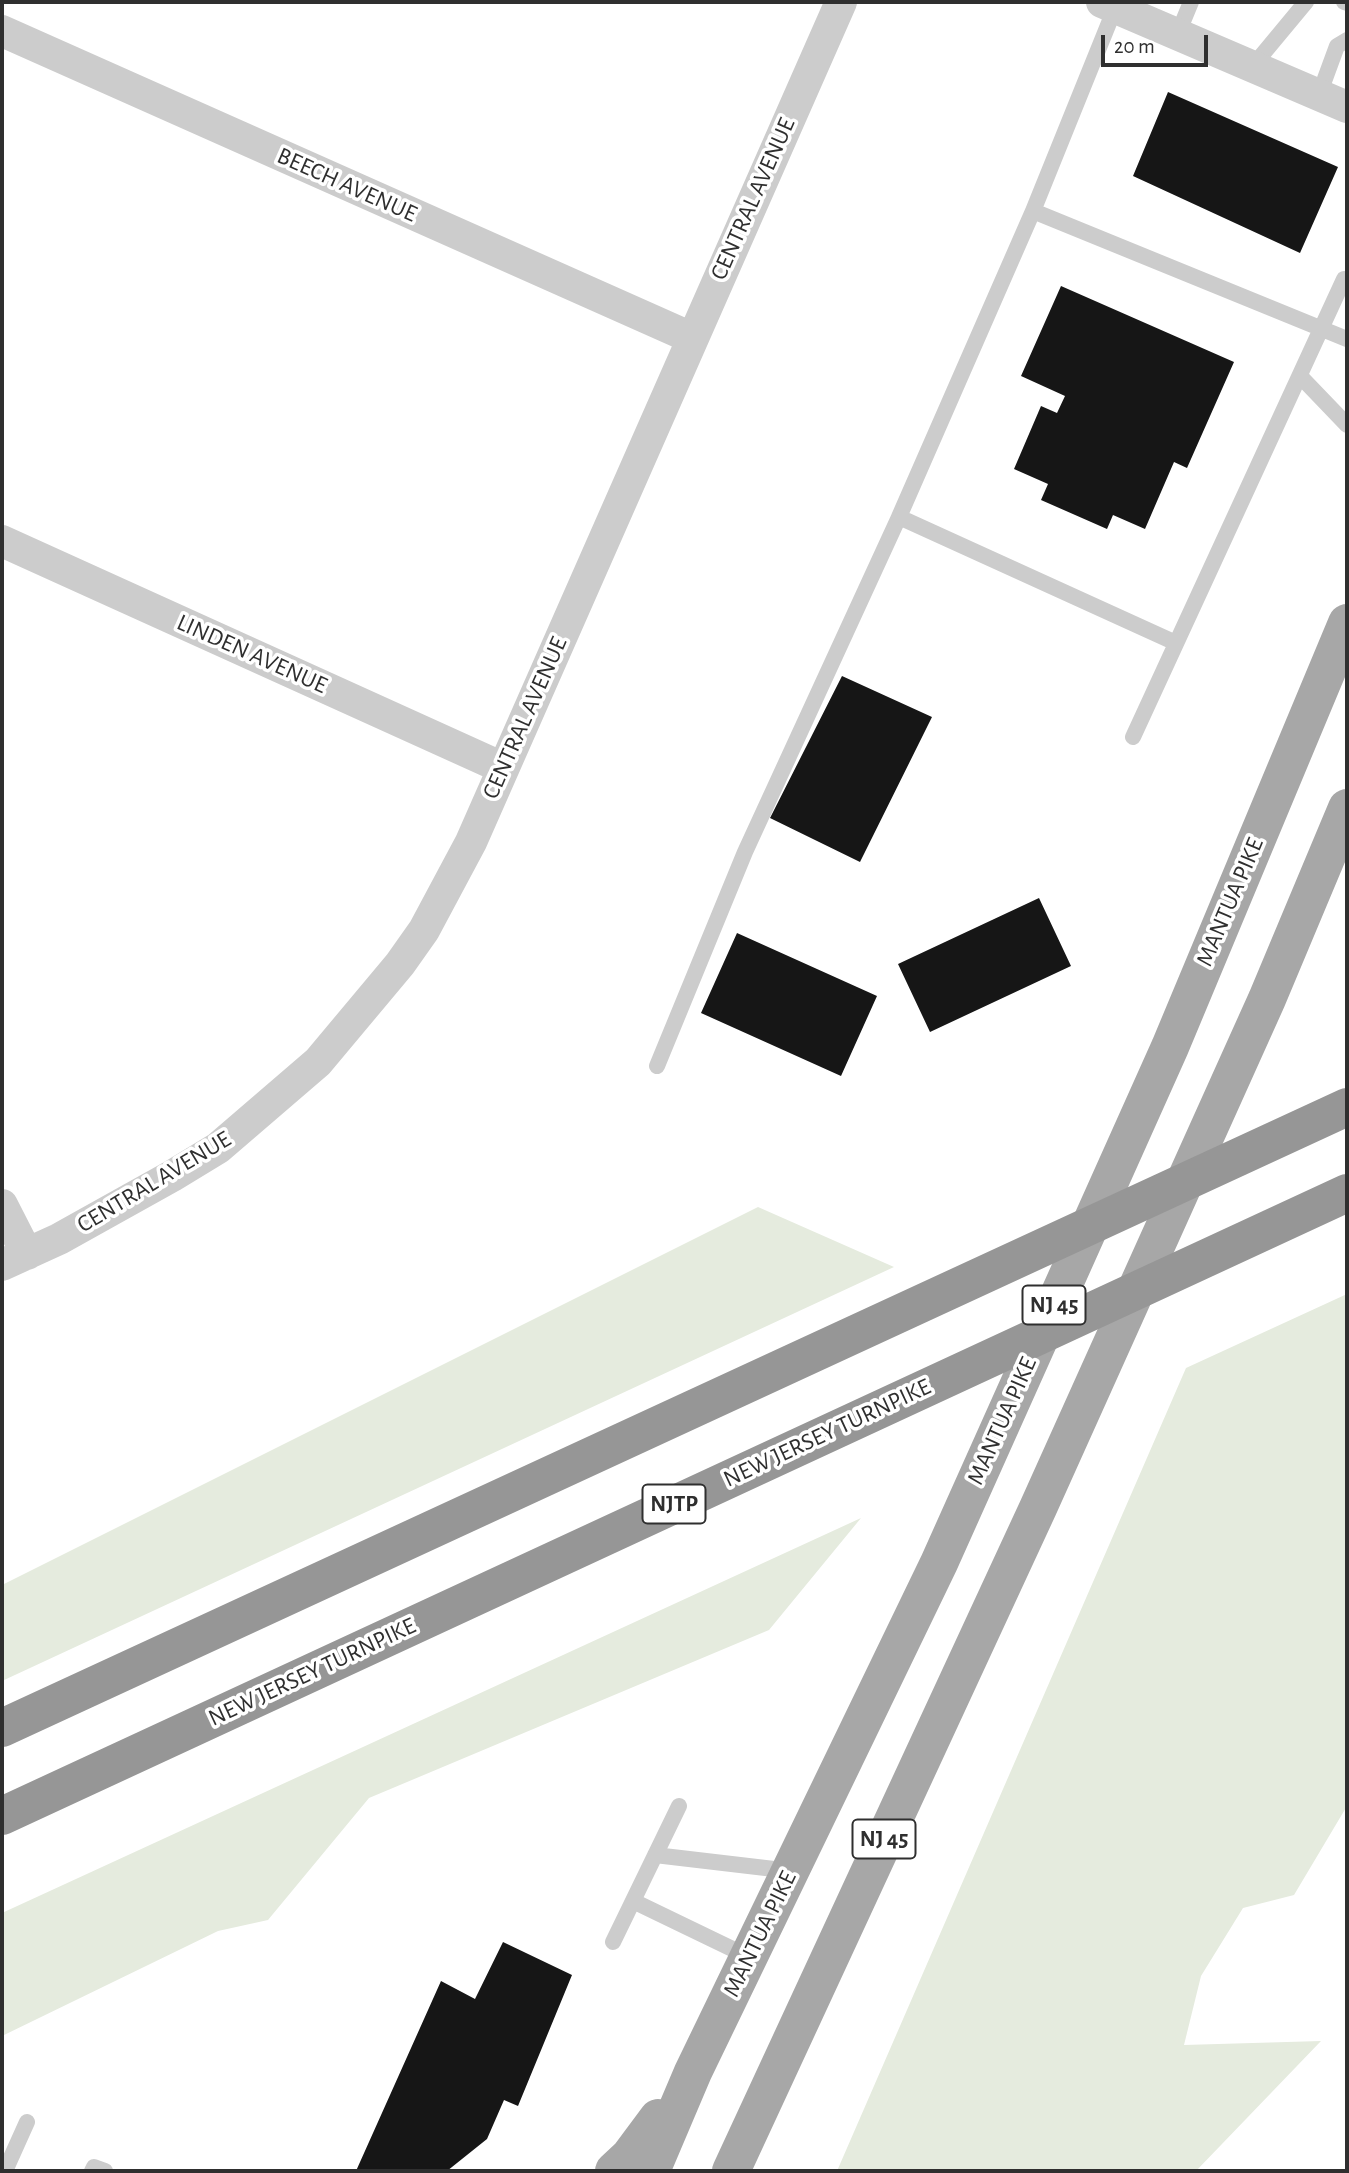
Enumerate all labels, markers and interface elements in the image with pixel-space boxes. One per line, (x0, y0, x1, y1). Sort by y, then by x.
scale bar (1104, 21, 1211, 65)
text: 20 m (1114, 36, 1155, 57)
street label: CENTRAL AVENUE (704, 113, 802, 285)
street label: BEECH AVENUE (273, 141, 421, 229)
street label: LINDEN AVENUE (172, 608, 332, 700)
street label: CENTRAL AVENUE (476, 632, 574, 804)
street label: MANTUA PIKE (1190, 833, 1270, 971)
street label: CENTRAL AVENUE (72, 1125, 236, 1239)
road number: NJ 45 (1023, 1286, 1086, 1324)
street label: MANTUA PIKE (961, 1353, 1043, 1489)
street label: NEW JERSEY TURNPIKE (719, 1372, 935, 1494)
road number: NJTP (642, 1484, 706, 1524)
street label: NEW JERSEY TURNPIKE (204, 1611, 420, 1733)
road number: NJ 45 (852, 1820, 916, 1858)
street label: MANTUA PIKE (717, 1866, 803, 2002)

